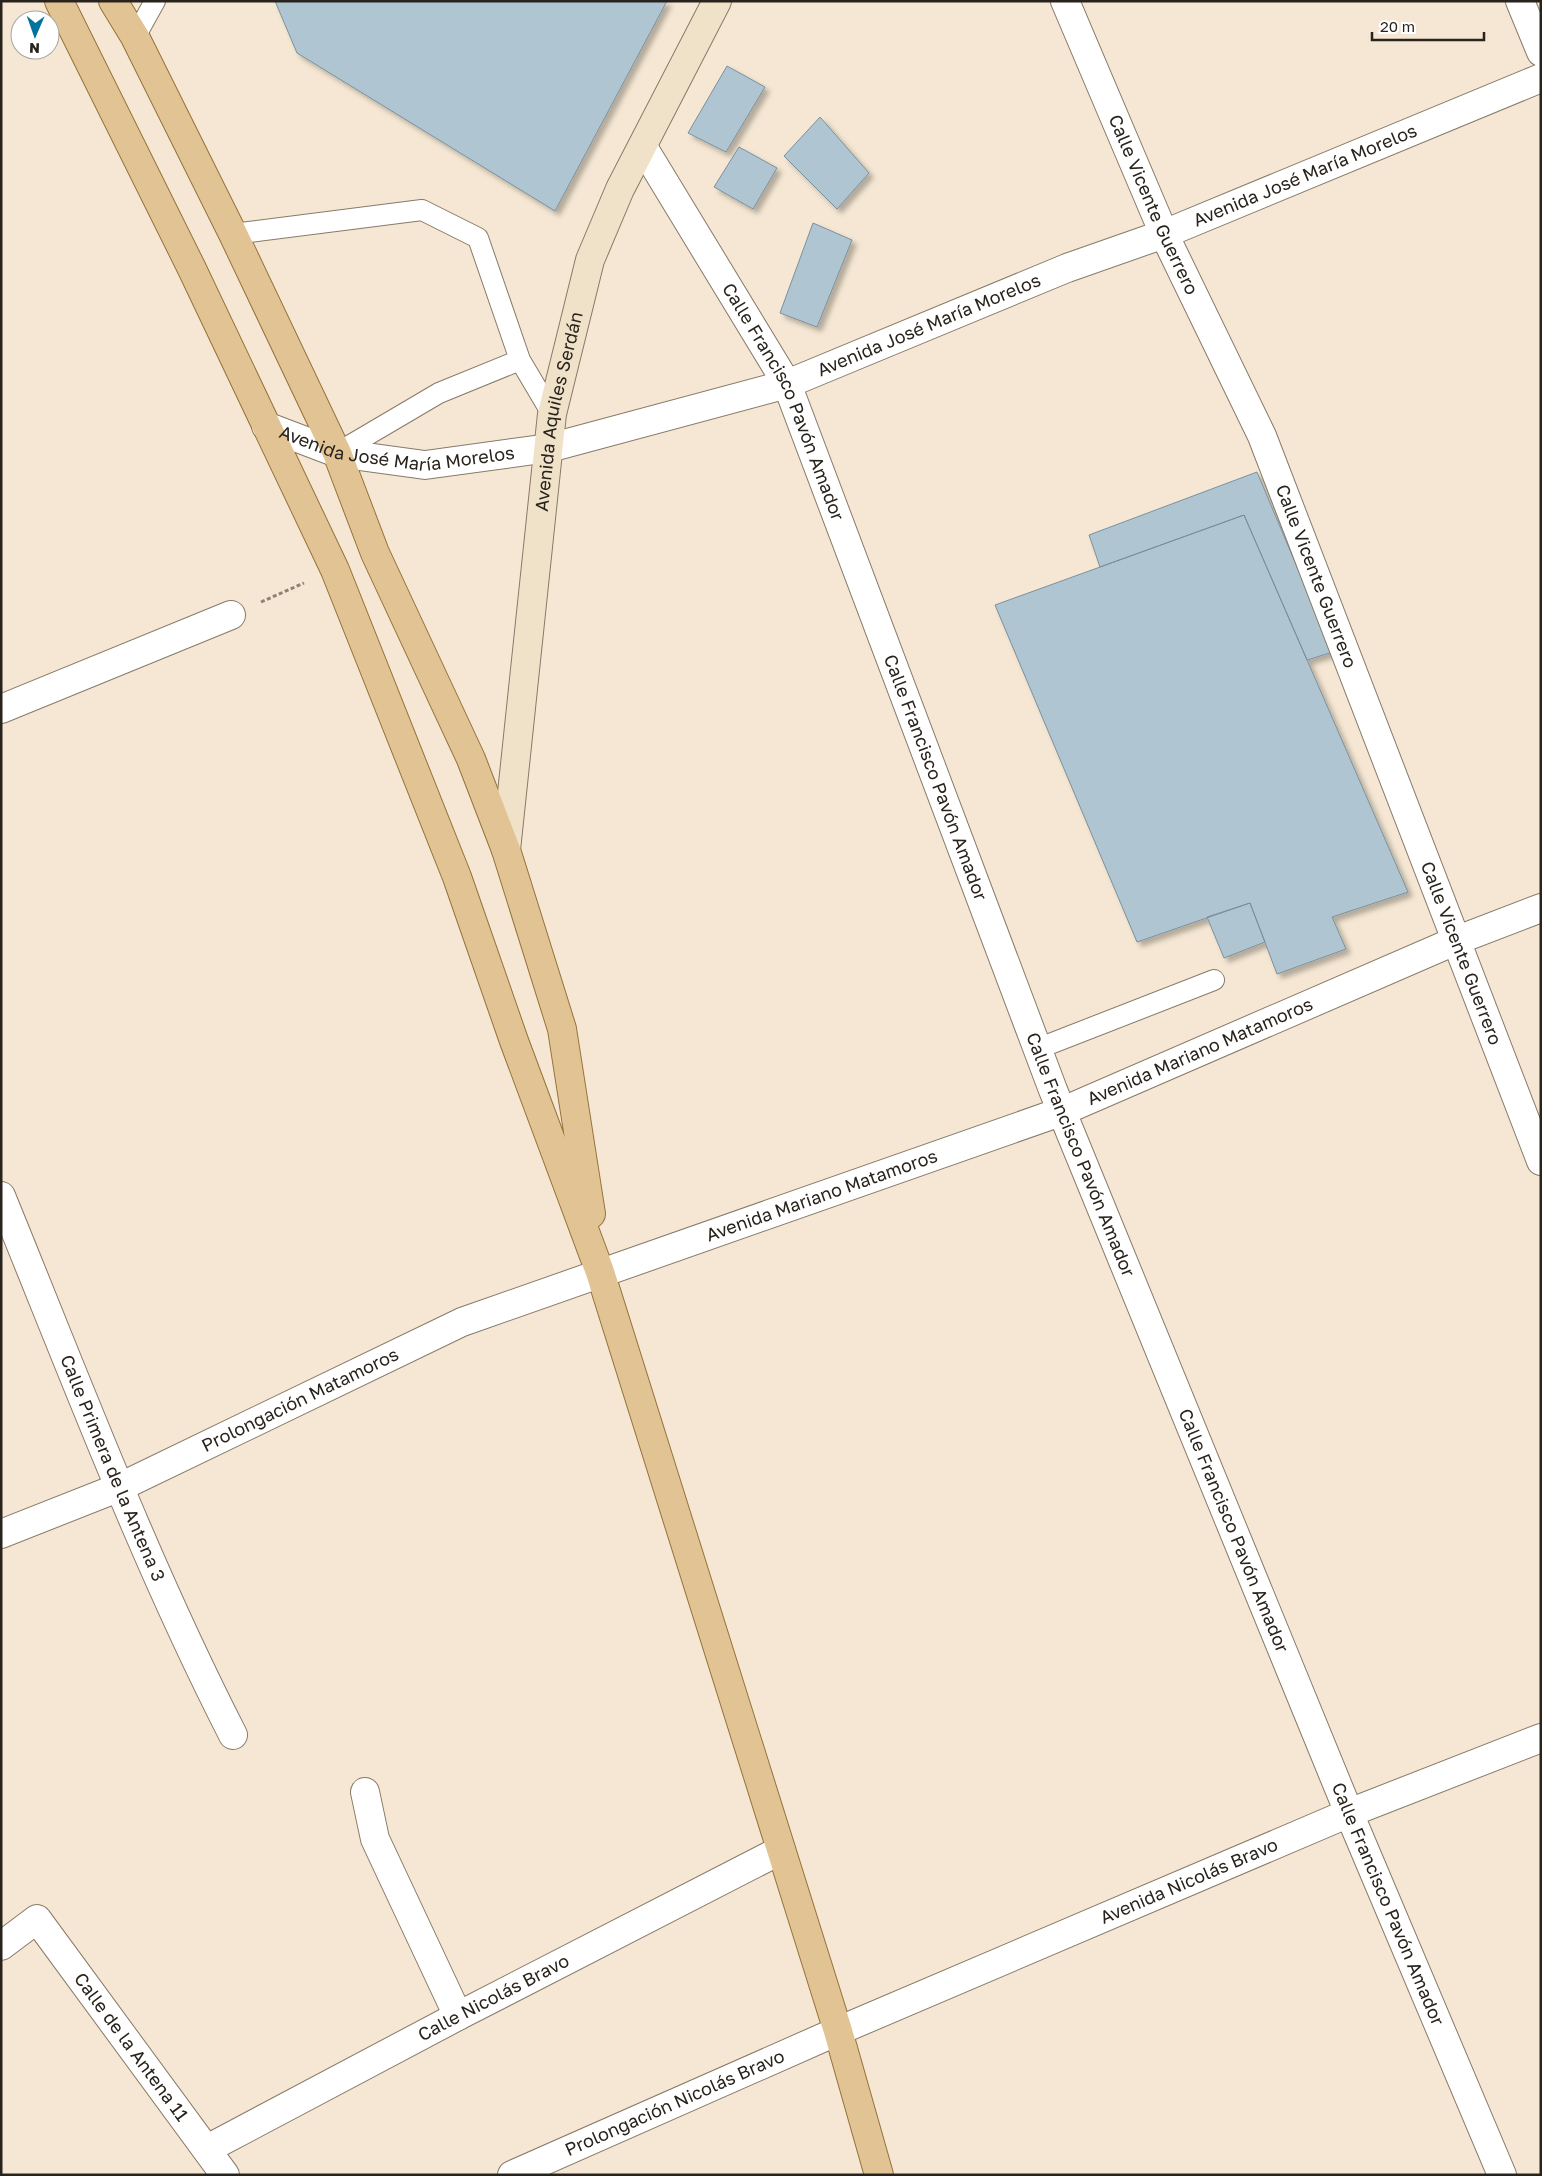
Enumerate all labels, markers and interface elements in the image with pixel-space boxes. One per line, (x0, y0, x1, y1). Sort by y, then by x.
north arrow (10, 10, 60, 60)
scale bar (1372, 10, 1484, 42)
text: 20 m (1380, 17, 1415, 35)
text: N (29, 40, 40, 57)
street label: Calle Vicente Guerrero (1104, 111, 1204, 298)
street label: Avenida José María Morelos (1190, 119, 1420, 231)
street label: Avenida José María Morelos (814, 268, 1044, 380)
street label: Calle Francisco Pavón Amador (718, 279, 850, 524)
street label: Avenida Aquiles Serdán (530, 309, 587, 512)
street label: Avenida José María Morelos (277, 420, 516, 475)
street label: Calle Vicente Guerrero (1272, 481, 1362, 671)
street label: Calle Francisco Pavón Amador (880, 651, 993, 904)
street label: Calle Vicente Guerrero (1417, 858, 1507, 1048)
street label: Avenida Mariano Matamoros (1083, 992, 1316, 1109)
street label: Calle Francisco Pavón Amador (1022, 1029, 1140, 1280)
street label: Avenida Mariano Matamoros (703, 1144, 940, 1245)
street label: Prolongación Matamoros (198, 1342, 402, 1456)
street label: Calle Primera de la Antena 3 (56, 1351, 171, 1584)
street label: Calle Francisco Pavón Amador (1175, 1405, 1294, 1656)
street label: Calle Francisco Pavón Amador (1328, 1779, 1449, 2029)
street label: Avenida Nicolás Bravo (1096, 1833, 1281, 1928)
street label: Calle Nicolás Bravo (414, 1949, 572, 2045)
street label: Calle de la Antena 11 (70, 1968, 194, 2125)
street label: Prolongación Nicolás Bravo (561, 2044, 788, 2160)

